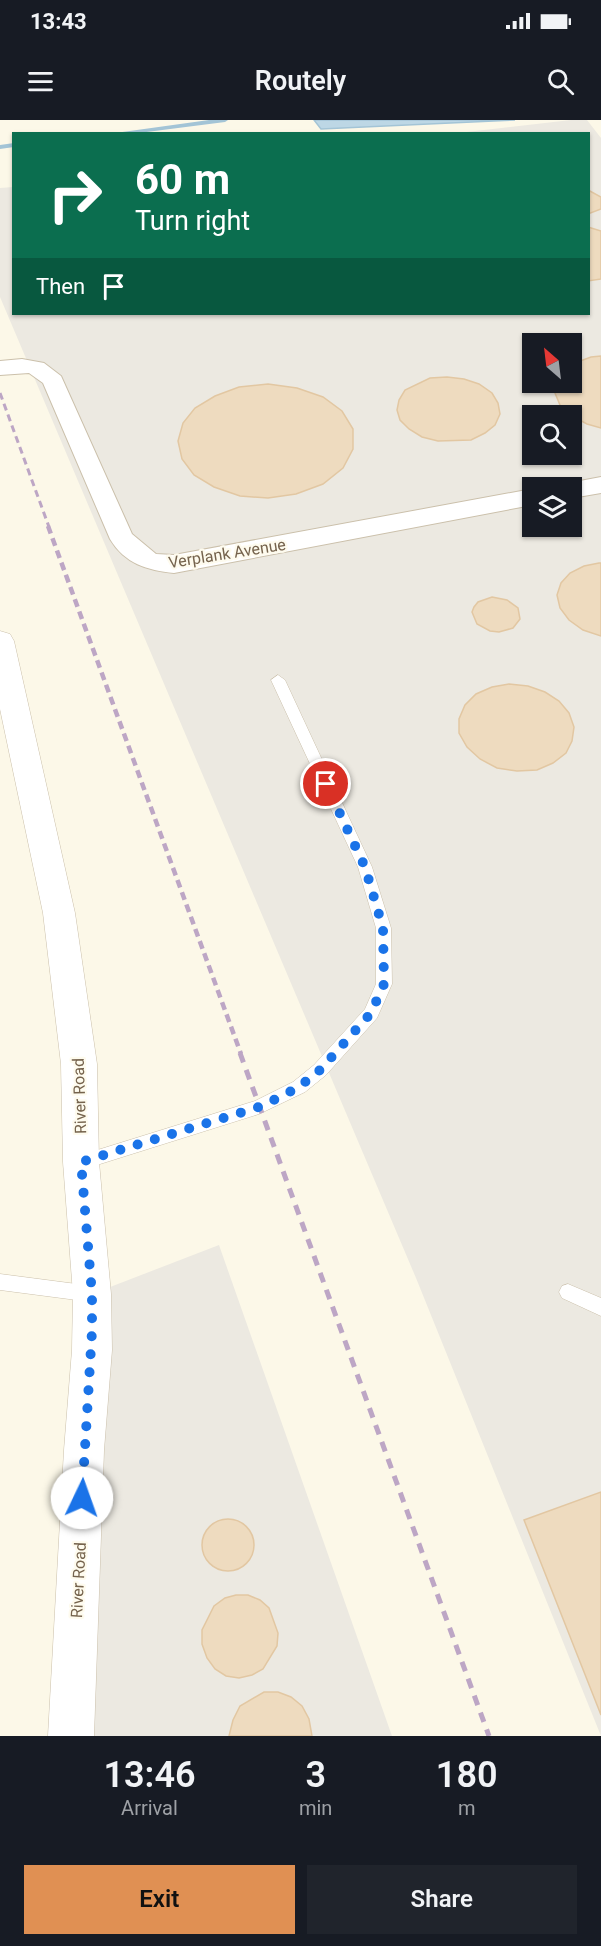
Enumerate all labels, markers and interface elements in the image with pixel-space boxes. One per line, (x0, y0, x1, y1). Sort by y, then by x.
text: 13:43 (30, 9, 87, 34)
icon: menu (24, 65, 57, 98)
text: Routely (255, 65, 346, 97)
icon: search (544, 65, 577, 98)
text: 60 m (135, 155, 230, 204)
icon: right (36, 156, 114, 234)
text: Turn right (135, 205, 250, 237)
icon: arrive (97, 270, 130, 303)
text: Then (36, 274, 85, 299)
north arrow (522, 333, 582, 393)
map controls (522, 333, 582, 537)
button: search (522, 405, 582, 465)
button: layers (522, 477, 582, 537)
street label: Verplank Avenue (167, 535, 287, 572)
pin (300, 758, 351, 809)
icon: arrive (309, 767, 342, 800)
street label: River Road (69, 1058, 90, 1134)
position arrow (50, 1466, 114, 1530)
street label: River Road (67, 1542, 90, 1618)
text: 13:46 (103, 1754, 196, 1796)
text: 3 (305, 1754, 326, 1796)
text: 180 (436, 1754, 498, 1796)
text: Arrival (121, 1796, 178, 1820)
text: min (299, 1796, 332, 1820)
text: m (458, 1796, 475, 1820)
button: Exit (24, 1865, 295, 1934)
button: Share (307, 1865, 577, 1934)

